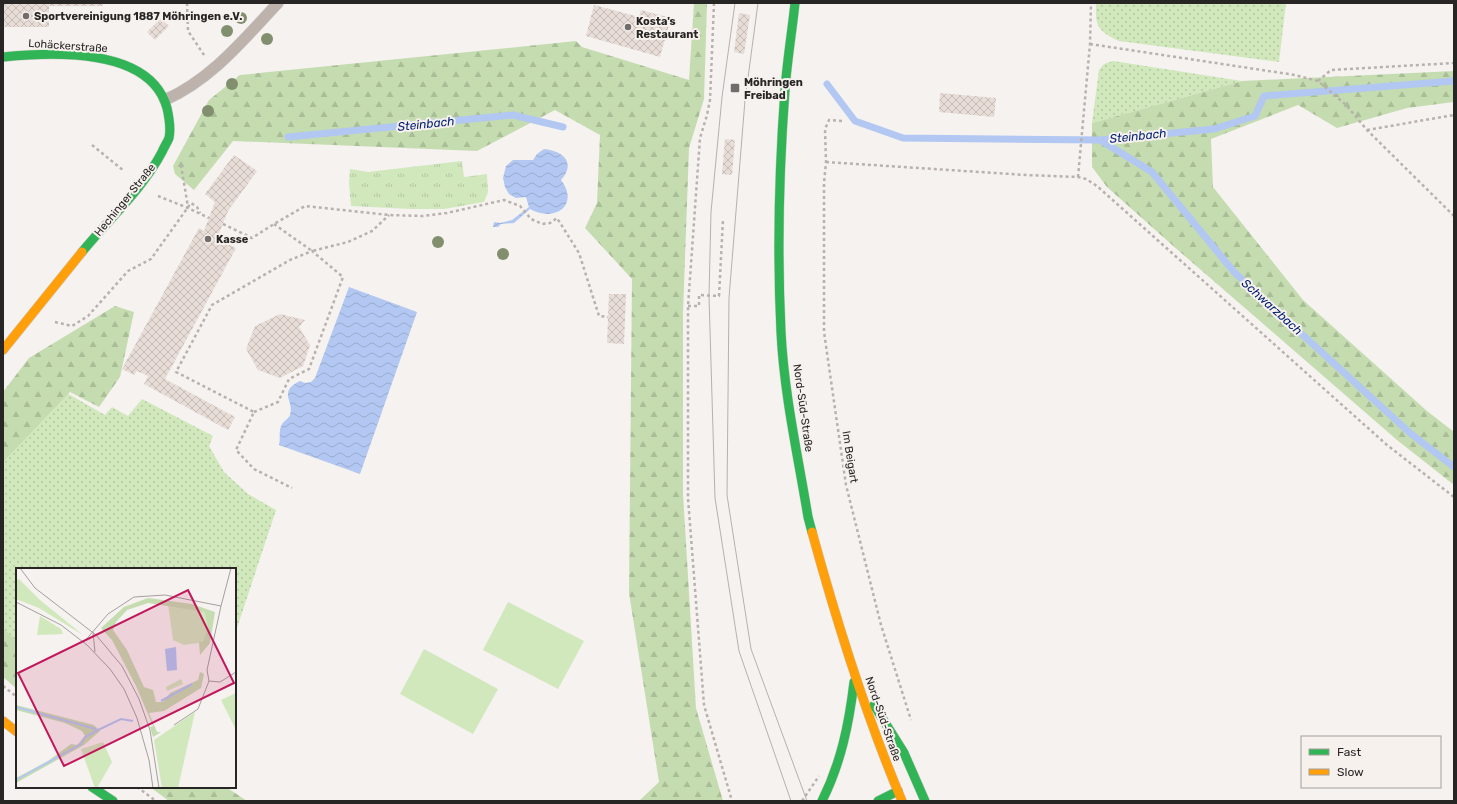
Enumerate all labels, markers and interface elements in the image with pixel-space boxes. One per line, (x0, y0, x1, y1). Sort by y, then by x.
place label: Sportvereinigung 1887 Möhringen e.V. (34, 10, 242, 23)
marker: Sportvereinigung 1887 Möhringen e.V. (21, 11, 31, 21)
place label: Kosta's Restaurant (636, 15, 698, 41)
marker: Kosta's Restaurant (623, 22, 633, 32)
street label: Lohäckerstraße (28, 37, 108, 55)
place label: Möhringen Freibad (744, 76, 803, 102)
marker: Möhringen Freibad (729, 82, 741, 94)
water label: Steinbach (397, 114, 455, 134)
water label: Steinbach (1109, 126, 1167, 146)
street label: Hechinger Straße (92, 161, 158, 239)
place label: Kasse (216, 233, 249, 246)
marker: Kasse (203, 234, 213, 244)
water label: Schwarzbach (1239, 276, 1305, 338)
street label: Nord-Süd-Straße (790, 363, 816, 453)
street label: Im Beigart (839, 430, 861, 485)
inset map (16, 568, 236, 788)
street label: Nord-Süd-Straße (862, 675, 904, 763)
legend (1301, 736, 1441, 788)
text: Fast (1337, 745, 1361, 759)
text: Slow (1337, 765, 1364, 779)

